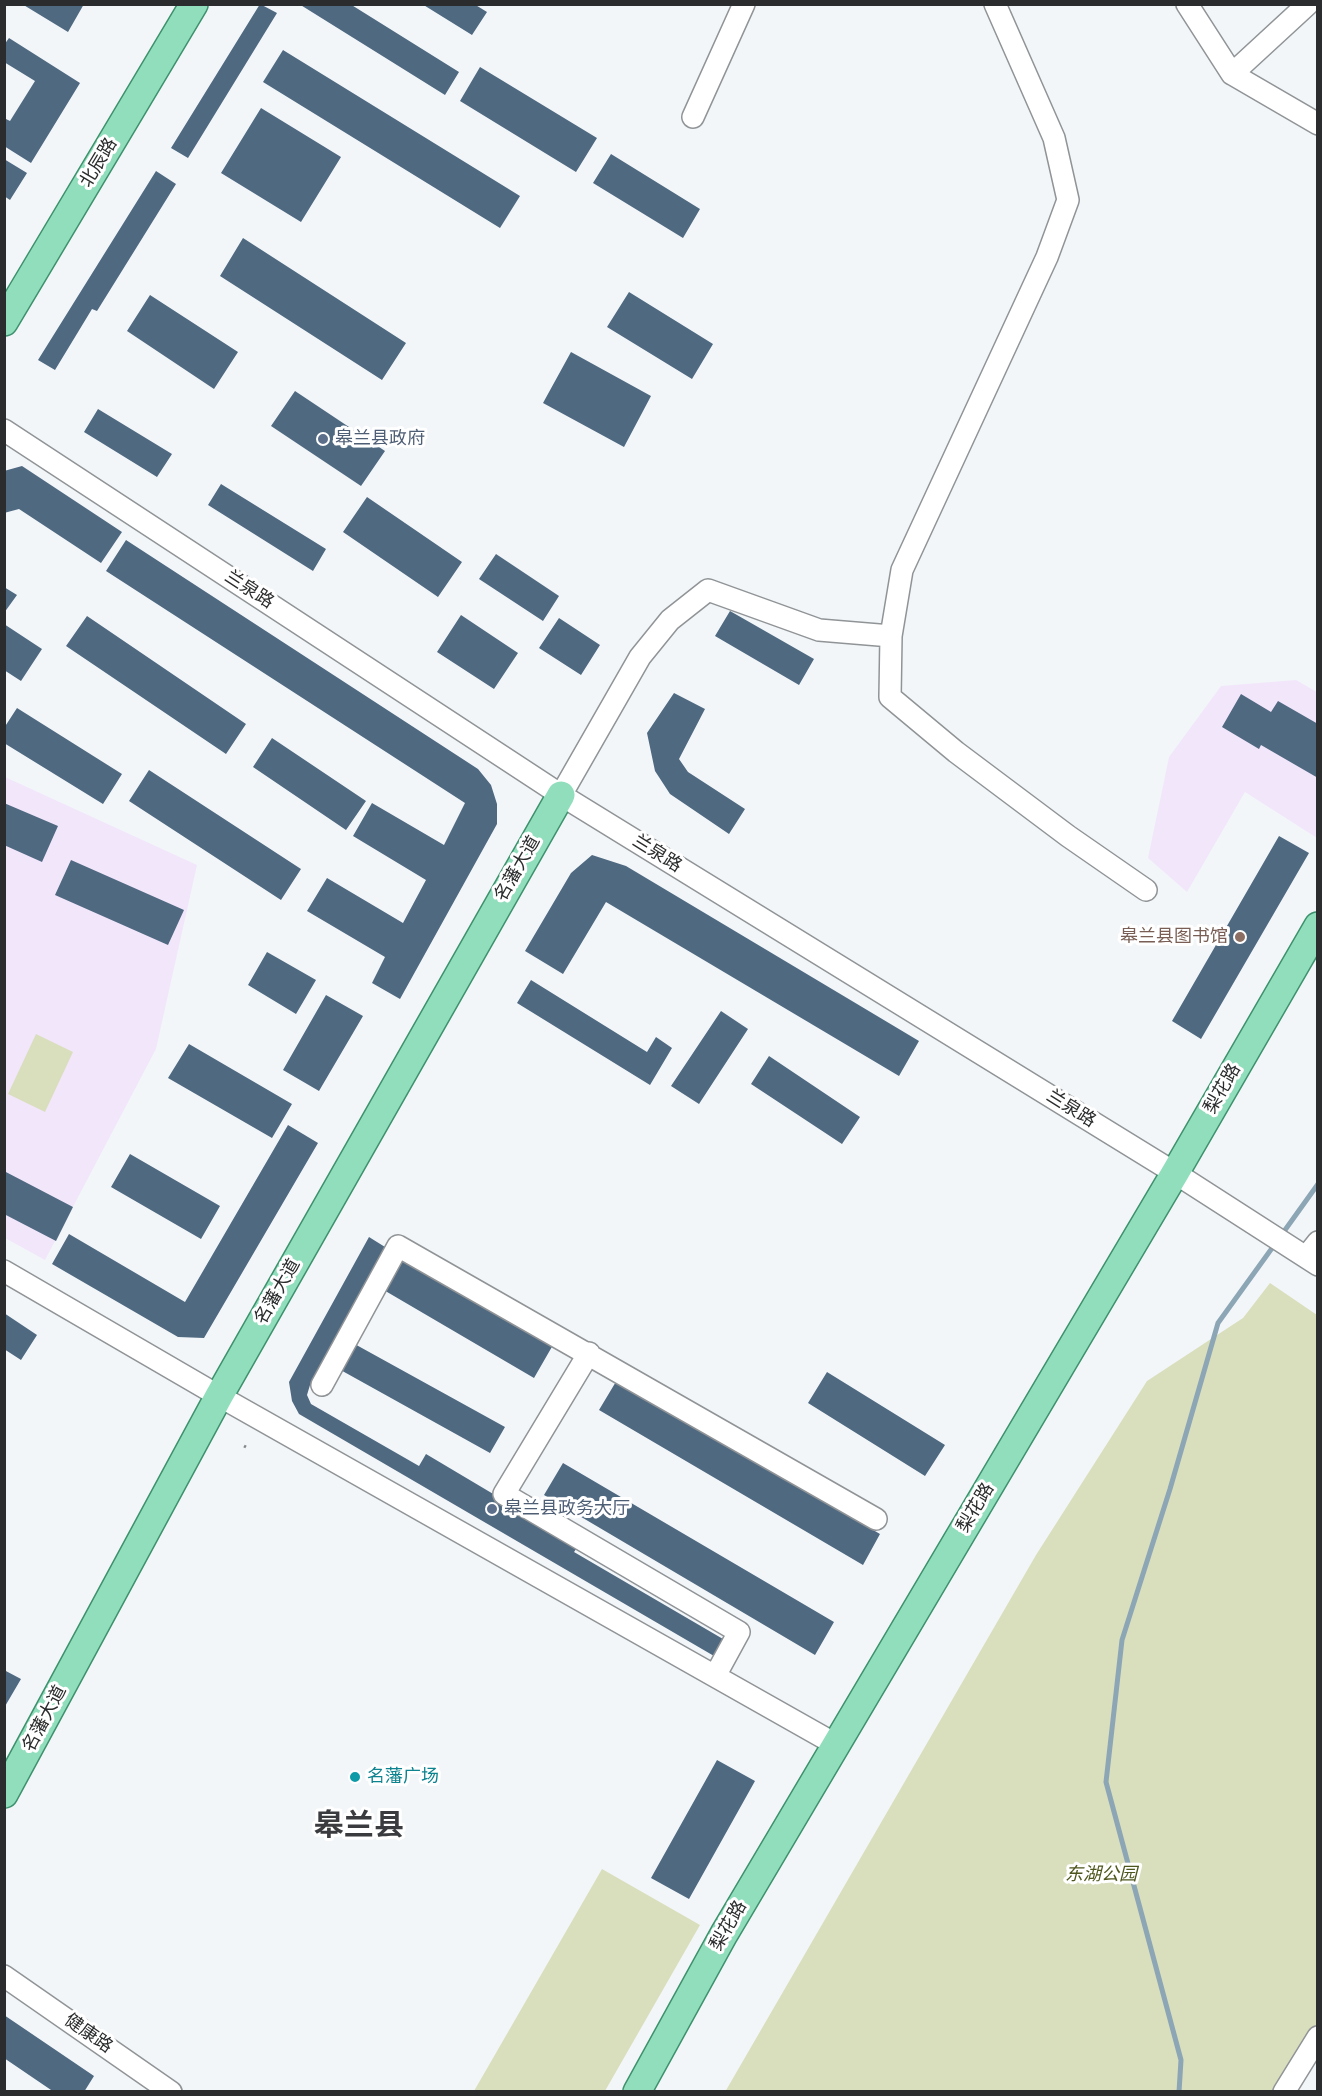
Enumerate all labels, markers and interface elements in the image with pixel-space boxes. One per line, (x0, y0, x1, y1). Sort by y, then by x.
street label: 北辰路 (76, 134, 122, 192)
place label: 皋兰县政府 (335, 428, 425, 450)
marker: 皋兰县政府 (316, 432, 330, 446)
street label: 兰泉路 (220, 566, 278, 614)
street label: 兰泉路 (628, 831, 686, 877)
street label: 名藩大道 (491, 832, 545, 906)
place label: 皋兰县图书馆 (1120, 926, 1228, 948)
marker: 皋兰县图书馆 (1233, 930, 1247, 944)
street label: 梨花路 (1200, 1060, 1246, 1118)
street label: 兰泉路 (1042, 1086, 1100, 1132)
street label: 名藩大道 (251, 1255, 305, 1329)
street label: 梨花路 (953, 1479, 999, 1537)
place label: 皋兰县政务大厅 (504, 1498, 630, 1520)
marker: 皋兰县政务大厅 (485, 1502, 499, 1516)
street label: 名藩大道 (19, 1682, 71, 1756)
place label: 名藩广场 (367, 1766, 439, 1788)
marker: 名藩广场 (348, 1770, 362, 1784)
district label: 皋兰县 (314, 1809, 404, 1845)
park label: 东湖公园 (1065, 1864, 1137, 1886)
street label: 梨花路 (706, 1897, 752, 1955)
street label: 健康路 (60, 2010, 116, 2058)

